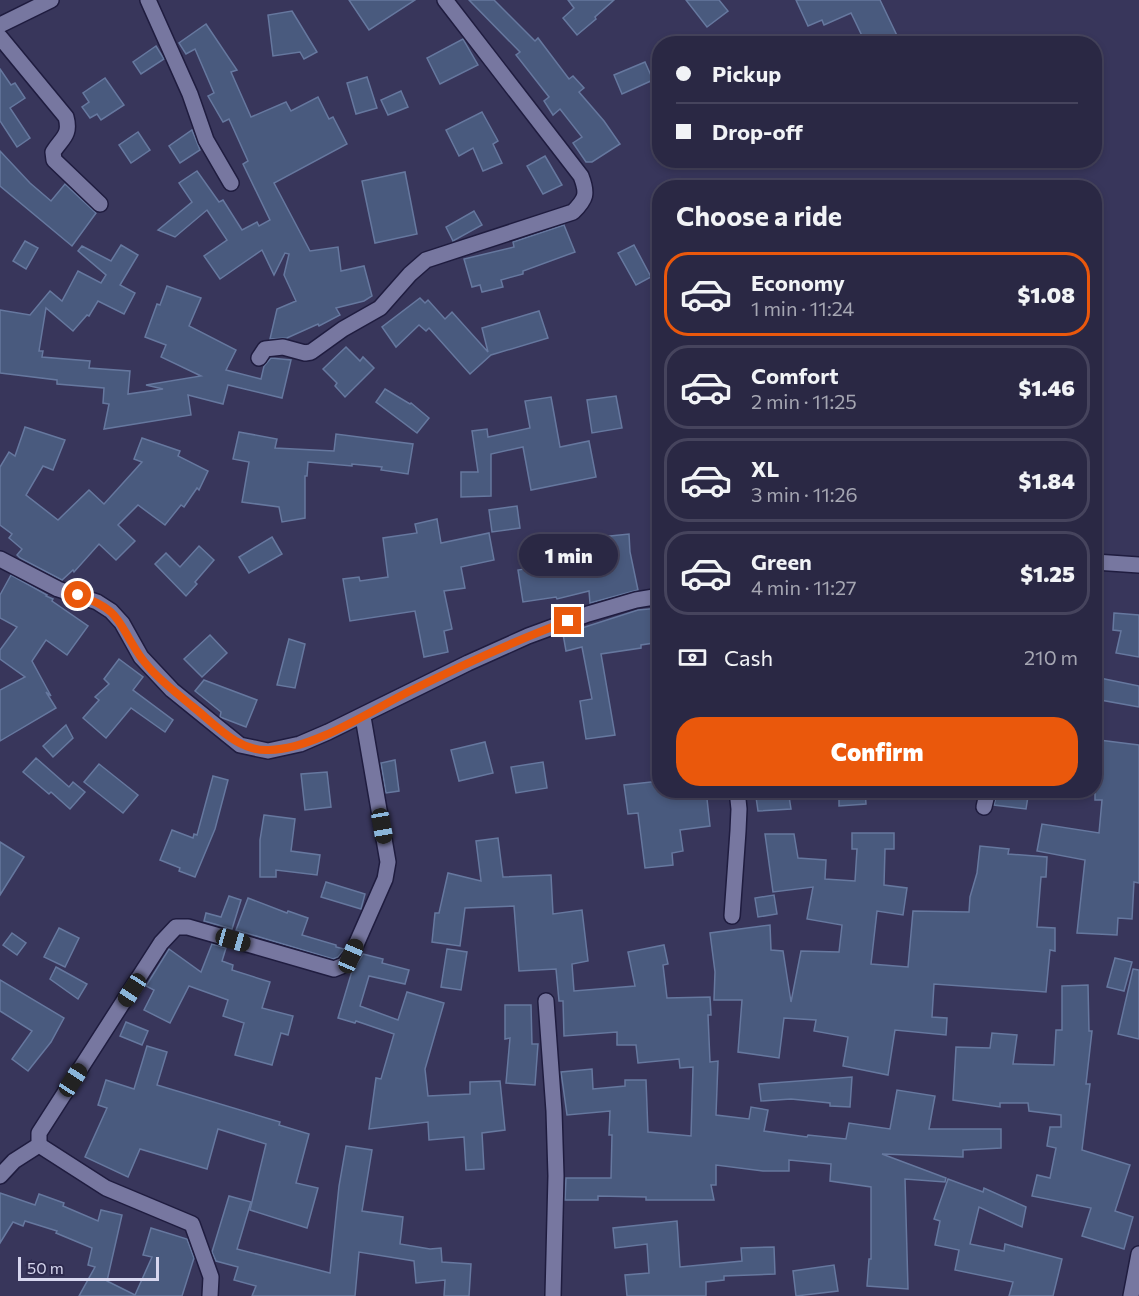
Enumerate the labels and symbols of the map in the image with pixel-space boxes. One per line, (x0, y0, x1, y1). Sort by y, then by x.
callout: 1 min (518, 534, 618, 576)
route start (64, 581, 91, 608)
route end (554, 607, 581, 634)
car (370, 807, 394, 845)
car (213, 926, 253, 954)
car (336, 936, 366, 976)
car (115, 970, 149, 1010)
car (56, 1060, 90, 1100)
scale bar (18, 1254, 159, 1282)

